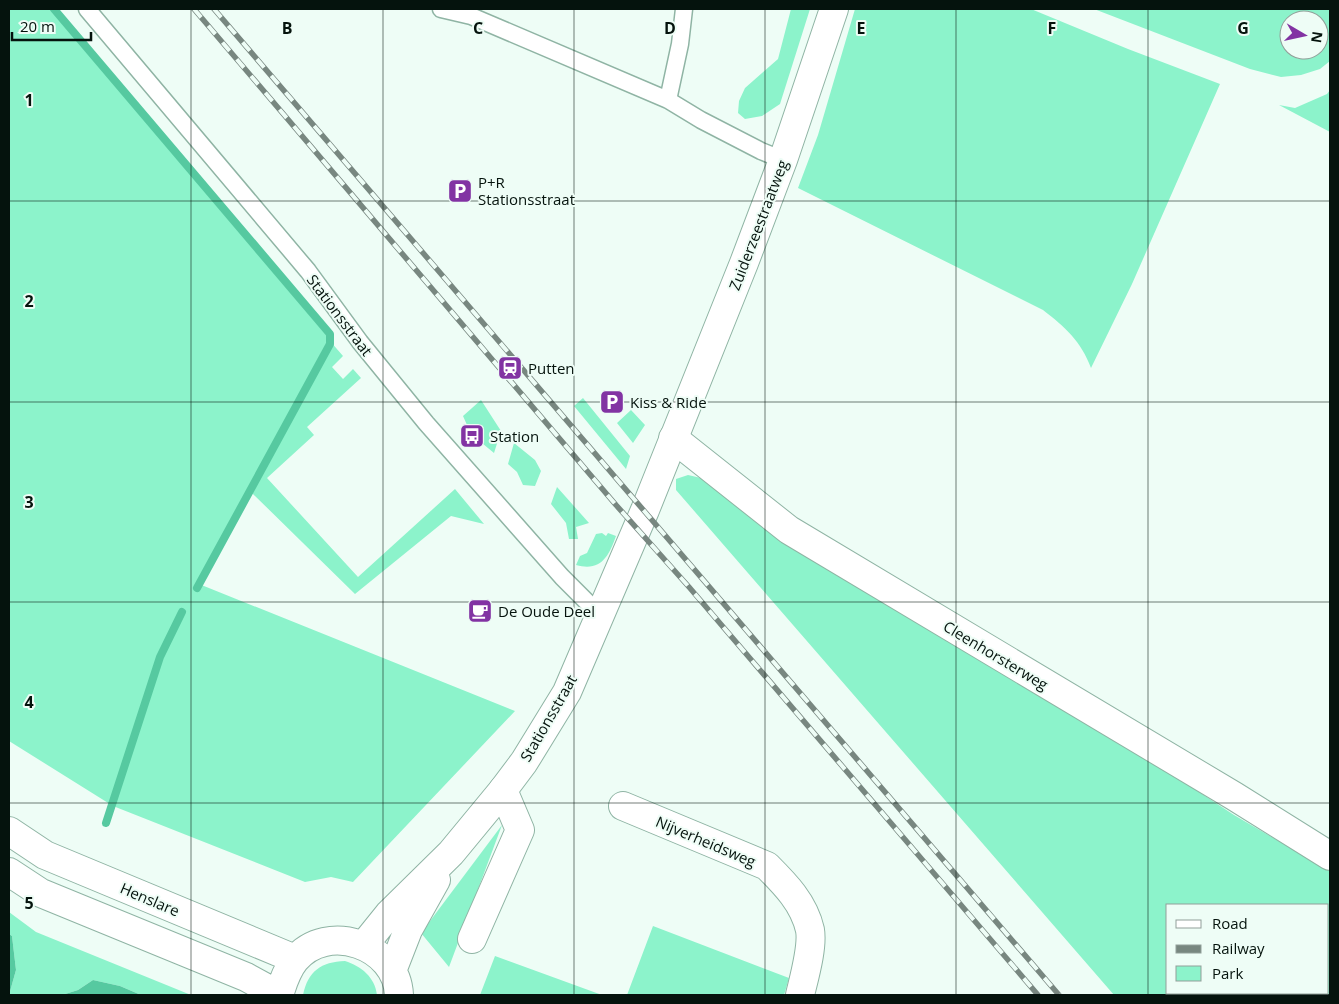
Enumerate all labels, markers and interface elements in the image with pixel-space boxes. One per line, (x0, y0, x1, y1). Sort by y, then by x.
scale bar (12, 10, 91, 42)
north arrow (1279, 10, 1329, 60)
text: 20 m (20, 16, 55, 36)
text: B (282, 17, 292, 39)
text: C (473, 17, 483, 39)
text: D (664, 17, 676, 39)
text: E (857, 17, 866, 39)
text: F (1048, 17, 1056, 39)
text: G (1237, 17, 1249, 39)
text: N (1307, 30, 1328, 44)
text: 1 (24, 89, 34, 111)
street label: Zuiderzeestraatweg (724, 157, 792, 293)
place label: P+R Stationsstraat (478, 172, 575, 209)
parking icon: P+R Stationsstraat (447, 178, 473, 204)
street label: Stationsstraat (303, 270, 377, 360)
text: 2 (24, 290, 34, 312)
station icon: Putten (497, 355, 523, 381)
place label: Putten (528, 358, 575, 378)
parking icon: Kiss & Ride (599, 389, 625, 415)
place label: Kiss & Ride (630, 392, 707, 412)
bus stop icon: Station (459, 423, 485, 449)
place label: Station (490, 426, 539, 446)
text: 3 (24, 491, 34, 513)
cafe icon: De Oude Deel (467, 598, 493, 624)
place label: De Oude Deel (498, 601, 595, 621)
street label: Cleenhorsterweg (940, 616, 1052, 694)
street label: Stationsstraat (515, 671, 581, 765)
text: 4 (24, 691, 34, 713)
street label: Nijverheidsweg (653, 811, 759, 871)
street label: Henslare (117, 878, 183, 920)
text: 5 (24, 892, 34, 914)
legend (1166, 904, 1329, 994)
text: Road (1212, 913, 1248, 933)
text: Railway (1212, 938, 1265, 958)
text: Park (1212, 963, 1243, 983)

